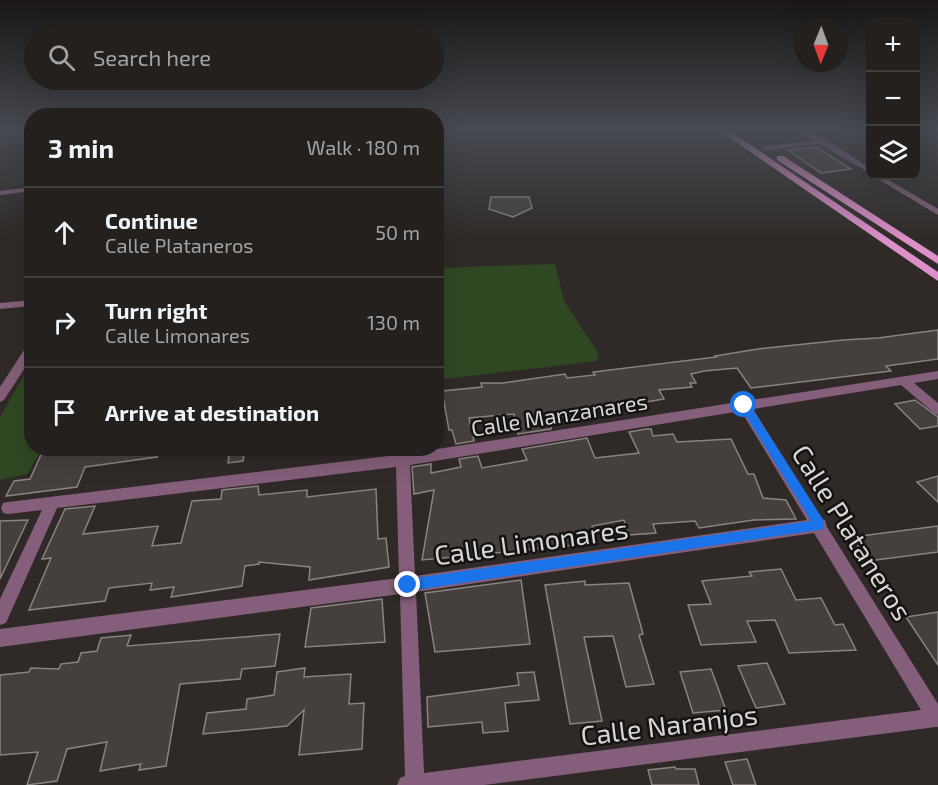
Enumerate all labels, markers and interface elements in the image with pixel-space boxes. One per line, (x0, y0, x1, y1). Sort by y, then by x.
north arrow (794, 18, 848, 72)
map controls (866, 18, 920, 180)
button: + (866, 18, 920, 72)
search box (24, 24, 444, 90)
icon: search (45, 41, 78, 74)
text: Search here (93, 44, 211, 70)
button: − (866, 72, 920, 126)
button: layers (866, 126, 920, 180)
text: 3 min (48, 132, 114, 163)
text: Walk · 180 m (307, 135, 420, 159)
text: Continue (105, 207, 198, 233)
icon: ahead (48, 216, 81, 249)
text: 50 m (375, 220, 420, 244)
text: Calle Plataneros (105, 233, 253, 257)
text: Turn right (105, 297, 207, 323)
icon: right (48, 306, 81, 339)
text: 130 m (367, 310, 420, 334)
text: Calle Limonares (105, 323, 250, 347)
street label: Calle Manzanares (469, 387, 649, 441)
route start (730, 391, 756, 417)
icon: arrive (48, 396, 81, 429)
text: Arrive at destination (105, 399, 319, 425)
street label: Calle Plataneros (786, 439, 920, 625)
street label: Calle Limonares (432, 512, 630, 570)
route end (394, 571, 420, 597)
street label: Calle Naranjos (579, 697, 759, 752)

